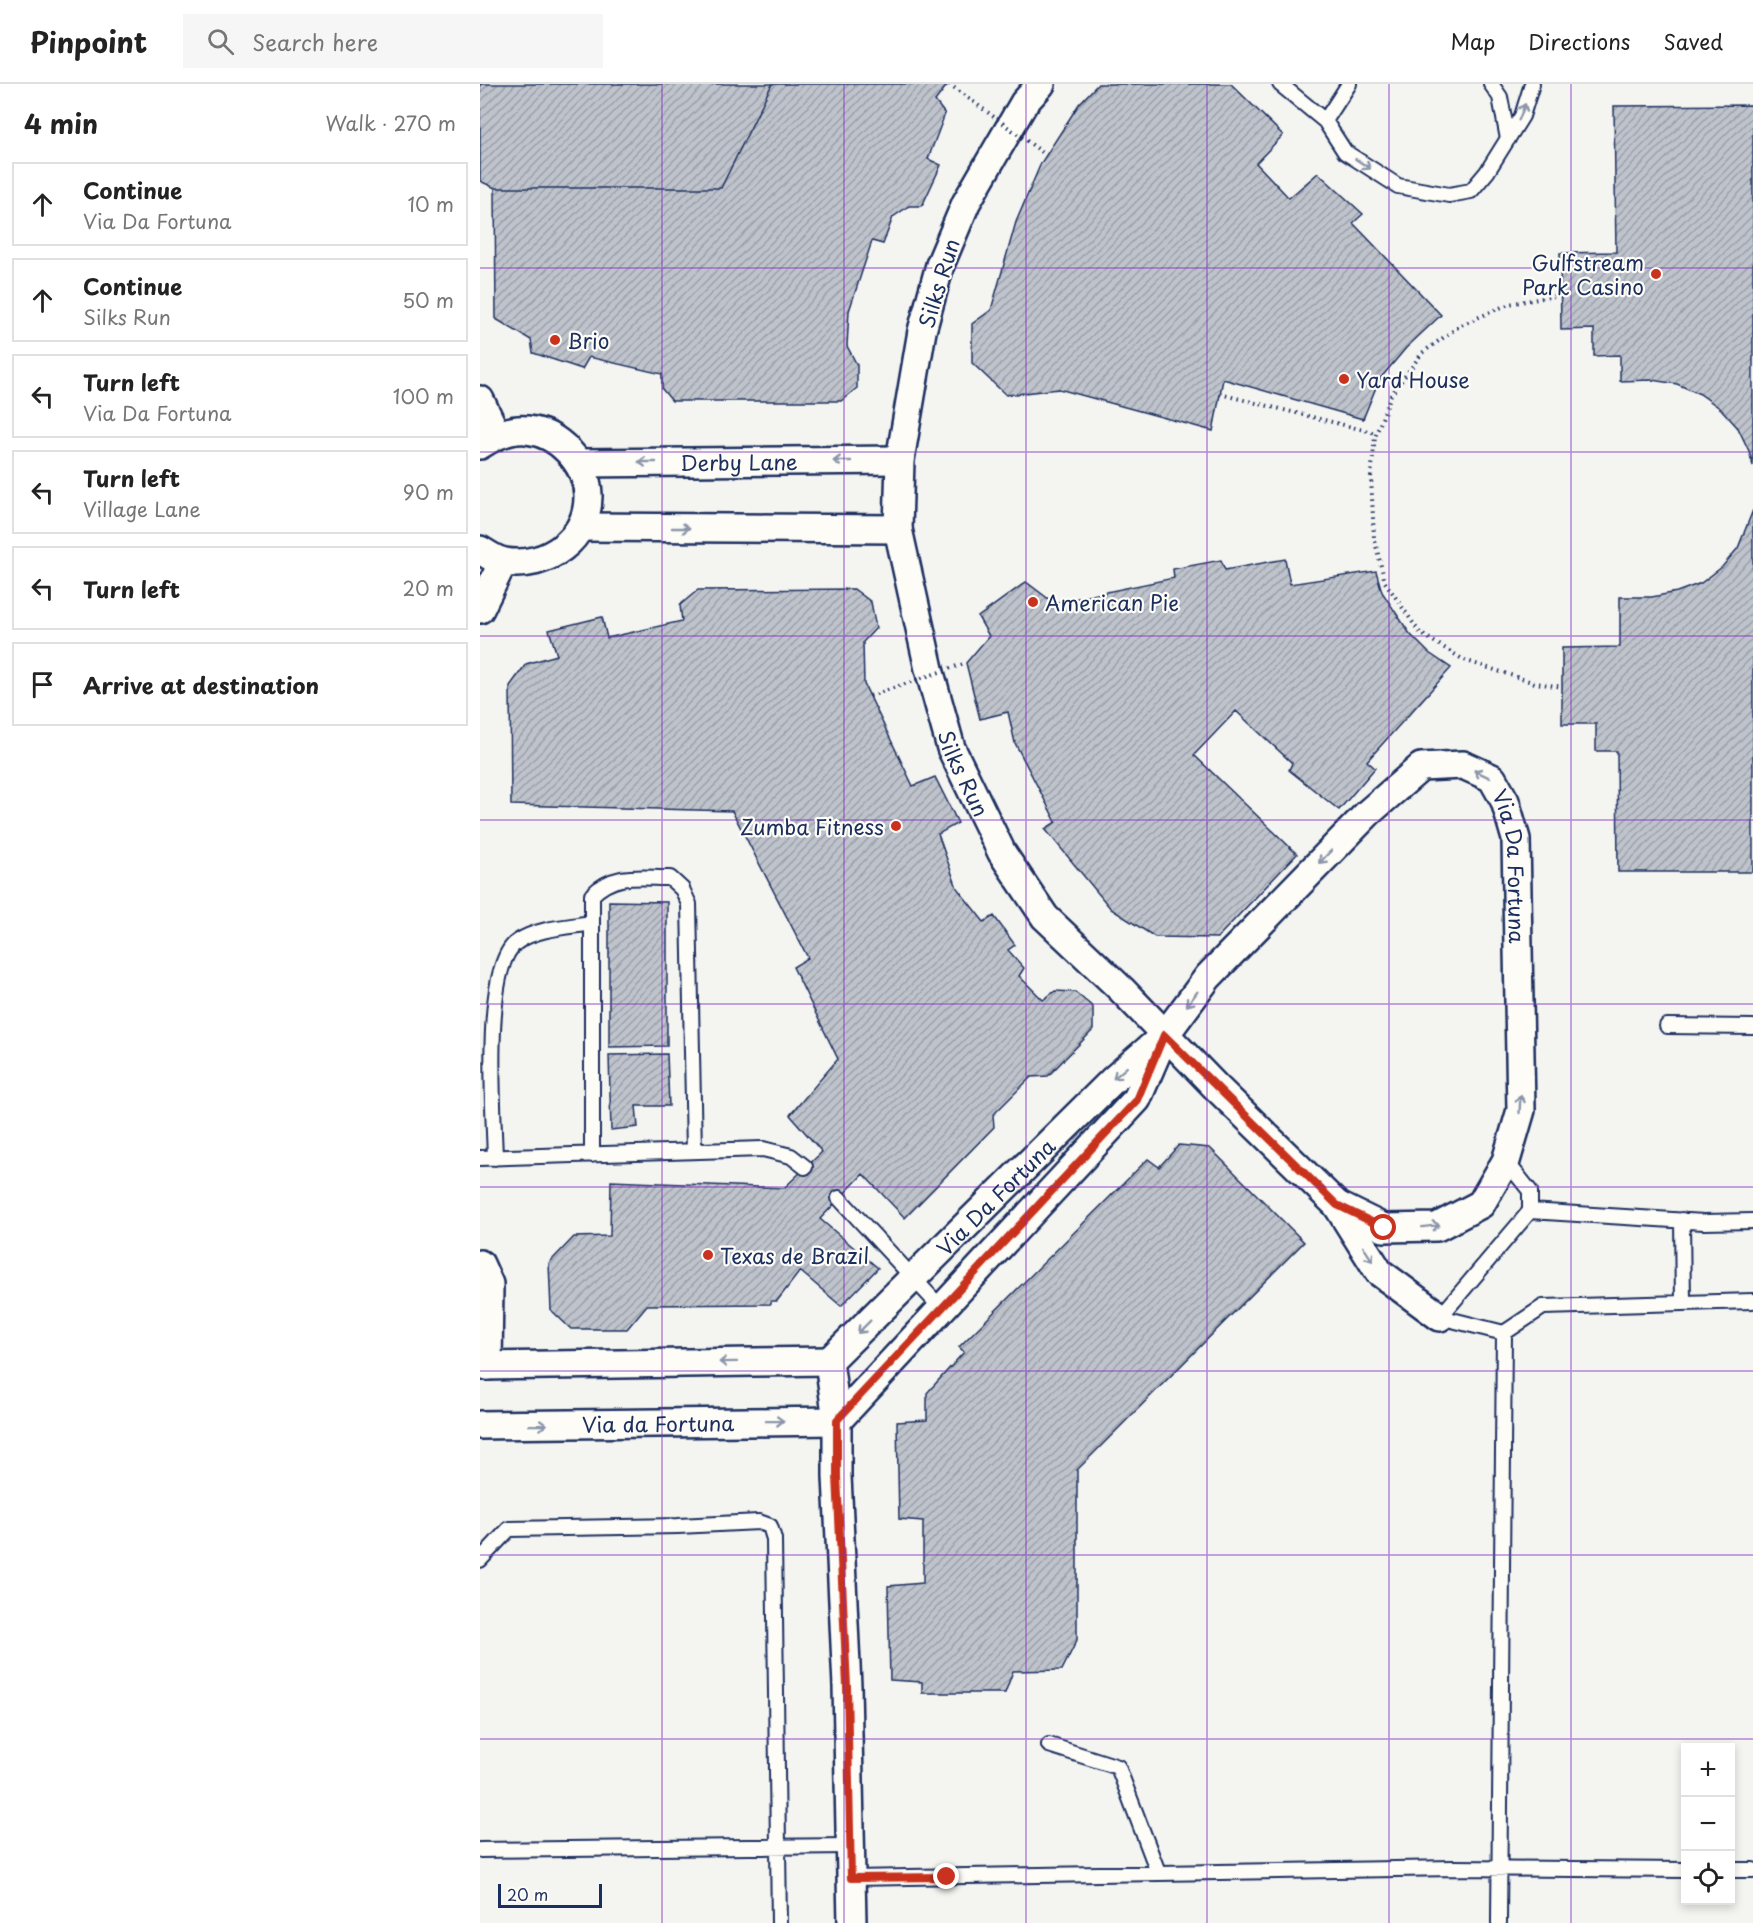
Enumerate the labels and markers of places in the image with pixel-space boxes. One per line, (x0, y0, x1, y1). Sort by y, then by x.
place label: Gulfstream Park Casino (1522, 246, 1644, 302)
marker: Gulfstream Park Casino (1649, 267, 1663, 281)
place label: Brio (567, 324, 609, 356)
marker: Brio (548, 333, 562, 347)
place label: Yard House (1356, 363, 1470, 395)
marker: Yard House (1337, 372, 1351, 386)
place label: American Pie (1045, 586, 1179, 618)
marker: American Pie (1026, 595, 1040, 609)
place label: Zumba Fitness (740, 810, 884, 842)
marker: Zumba Fitness (889, 819, 903, 833)
place label: Texas de Brazil (720, 1239, 869, 1271)
marker: Texas de Brazil (701, 1248, 715, 1262)

